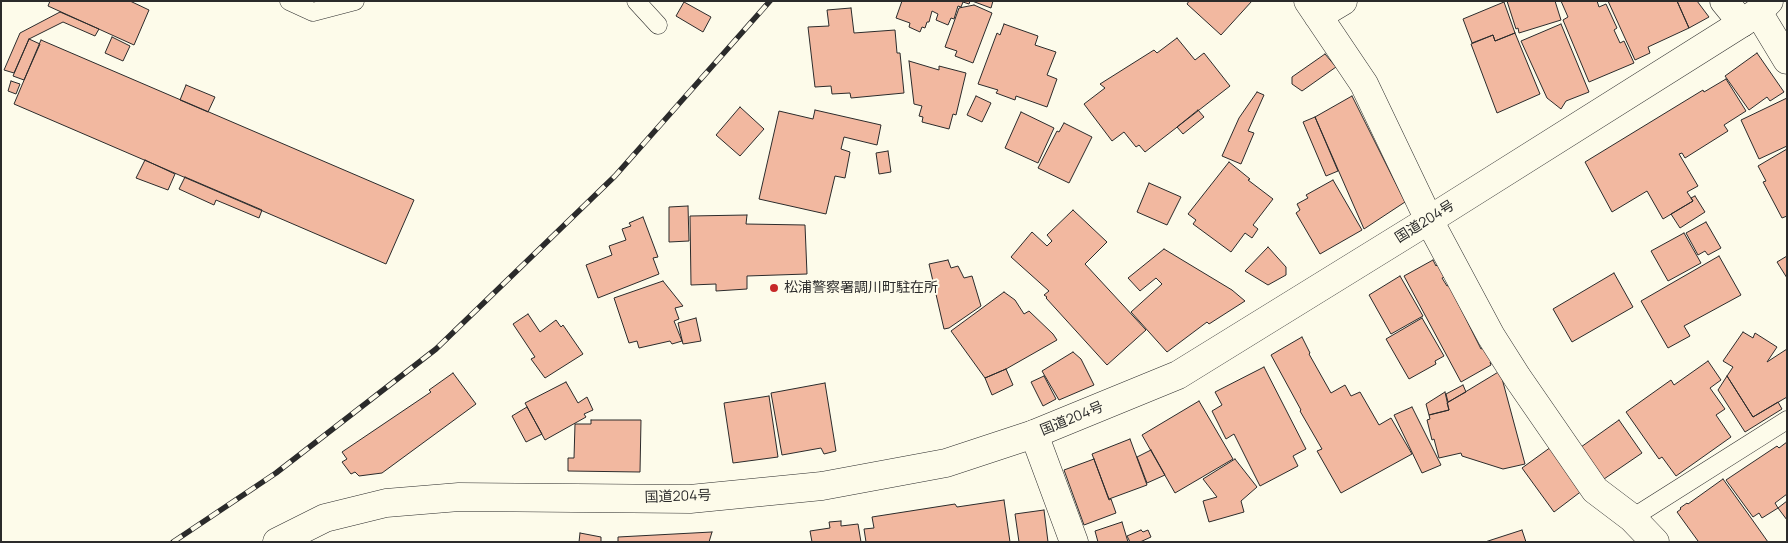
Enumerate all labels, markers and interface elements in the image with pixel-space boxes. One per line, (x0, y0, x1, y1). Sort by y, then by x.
street label: 国道204号 (1392, 197, 1458, 247)
place label: 松浦警察署調川町駐在所 (784, 280, 938, 296)
marker: 松浦警察署調川町駐在所 (768, 282, 780, 294)
street label: 国道204号 (1038, 399, 1106, 439)
street label: 国道204号 (644, 487, 712, 507)

